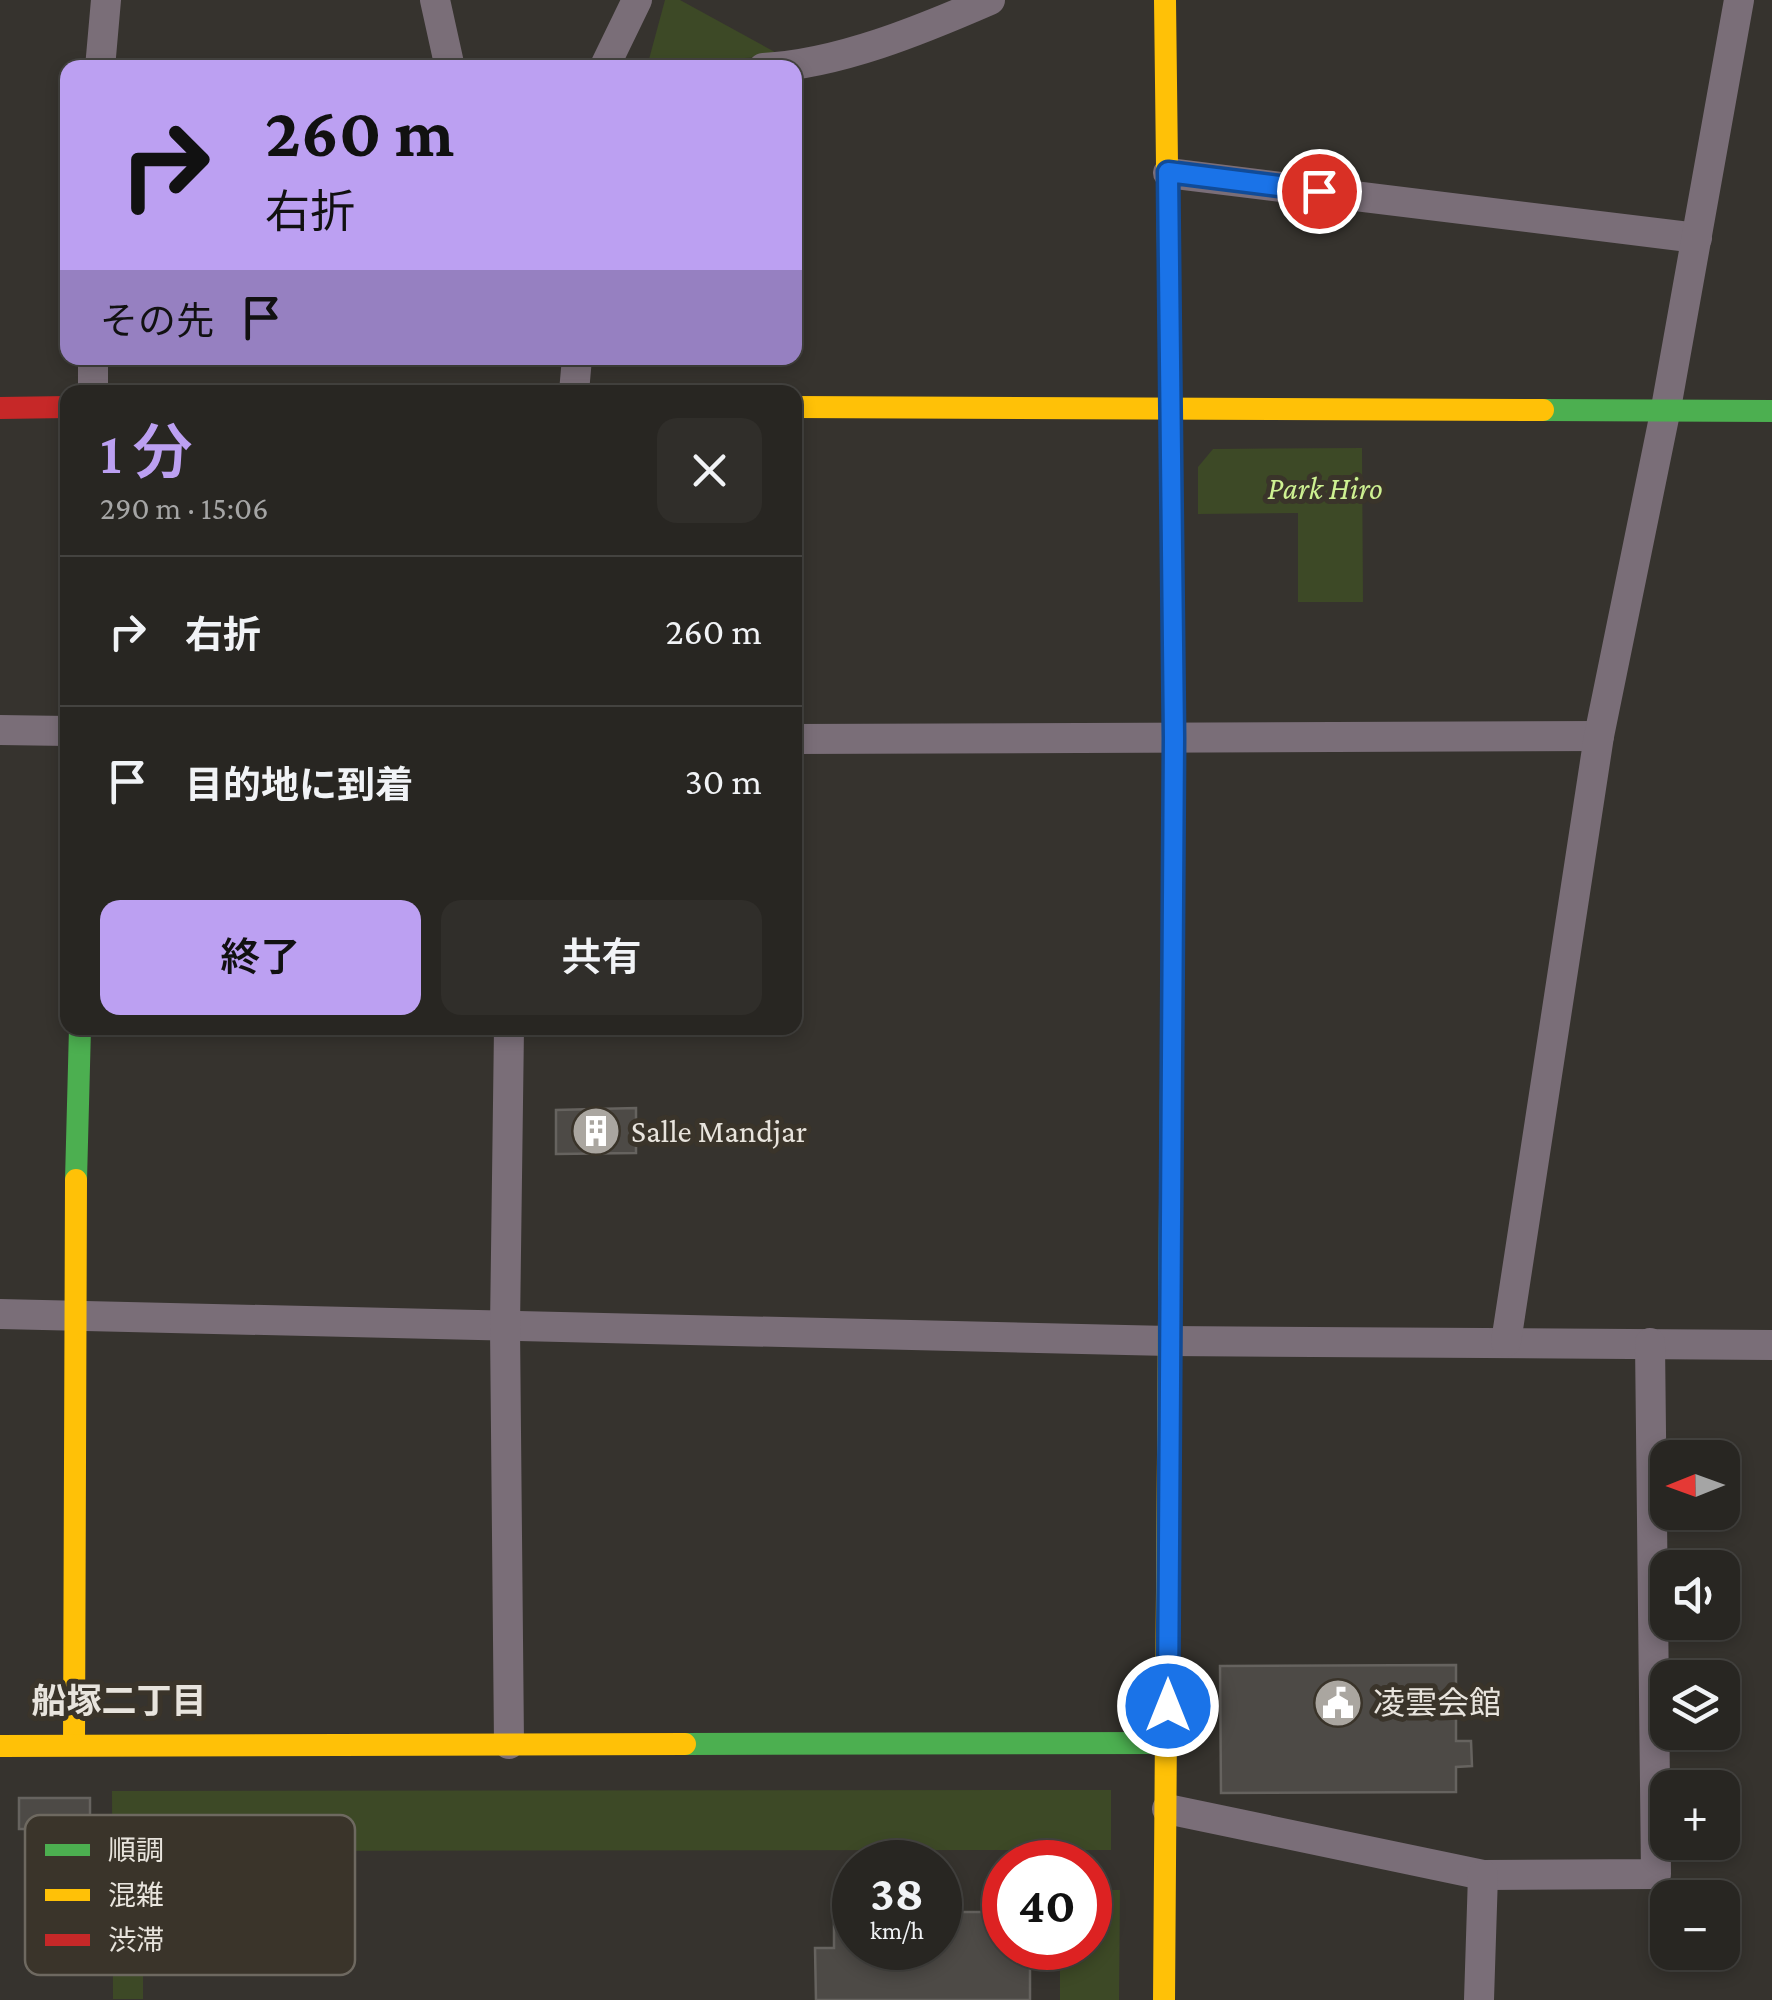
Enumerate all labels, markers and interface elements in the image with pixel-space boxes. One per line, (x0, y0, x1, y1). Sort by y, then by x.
text: 260 m (265, 93, 454, 171)
icon: right (100, 100, 230, 230)
pin (1277, 149, 1362, 234)
icon: arrive (1292, 164, 1347, 219)
text: 右折 (265, 187, 355, 237)
icon: arrive (234, 290, 289, 345)
text: その先 (100, 300, 214, 342)
button: close (657, 418, 762, 523)
text: 1 分 (100, 419, 193, 486)
park label: Park Hiro (1267, 470, 1383, 506)
text: 290 m · 15:06 (100, 490, 268, 526)
icon: right (100, 604, 155, 659)
text: 260 m (665, 610, 762, 652)
text: 右折 (185, 614, 261, 656)
icon: arrive (100, 754, 155, 809)
text: 30 m (685, 760, 762, 802)
text: 目的地に到着 (185, 764, 413, 806)
button: 終了 (100, 900, 421, 1015)
button: 共有 (441, 900, 762, 1015)
building icon: Salle Mandjar (570, 1105, 622, 1157)
place label: Salle Mandjar (631, 1113, 807, 1149)
north arrow (1650, 1440, 1740, 1530)
map controls (1650, 1440, 1740, 1970)
button: sound (1650, 1550, 1740, 1640)
position arrow (1116, 1654, 1220, 1758)
button: layers (1650, 1660, 1740, 1750)
public building icon: 凌雲会館 (1312, 1677, 1364, 1729)
district label: 船塚二丁目 (31, 1682, 207, 1721)
place label: 凌雲会館 (1373, 1685, 1501, 1721)
button: + (1650, 1770, 1740, 1860)
legend (25, 1815, 355, 1975)
text: 順調 (108, 1835, 164, 1866)
speed limit sign: 40 (982, 1840, 1112, 1970)
text: 38 (870, 1865, 924, 1921)
text: 混雑 (108, 1880, 164, 1911)
button: − (1650, 1880, 1740, 1970)
text: km/h (870, 1917, 924, 1944)
text: 渋滞 (108, 1925, 164, 1956)

